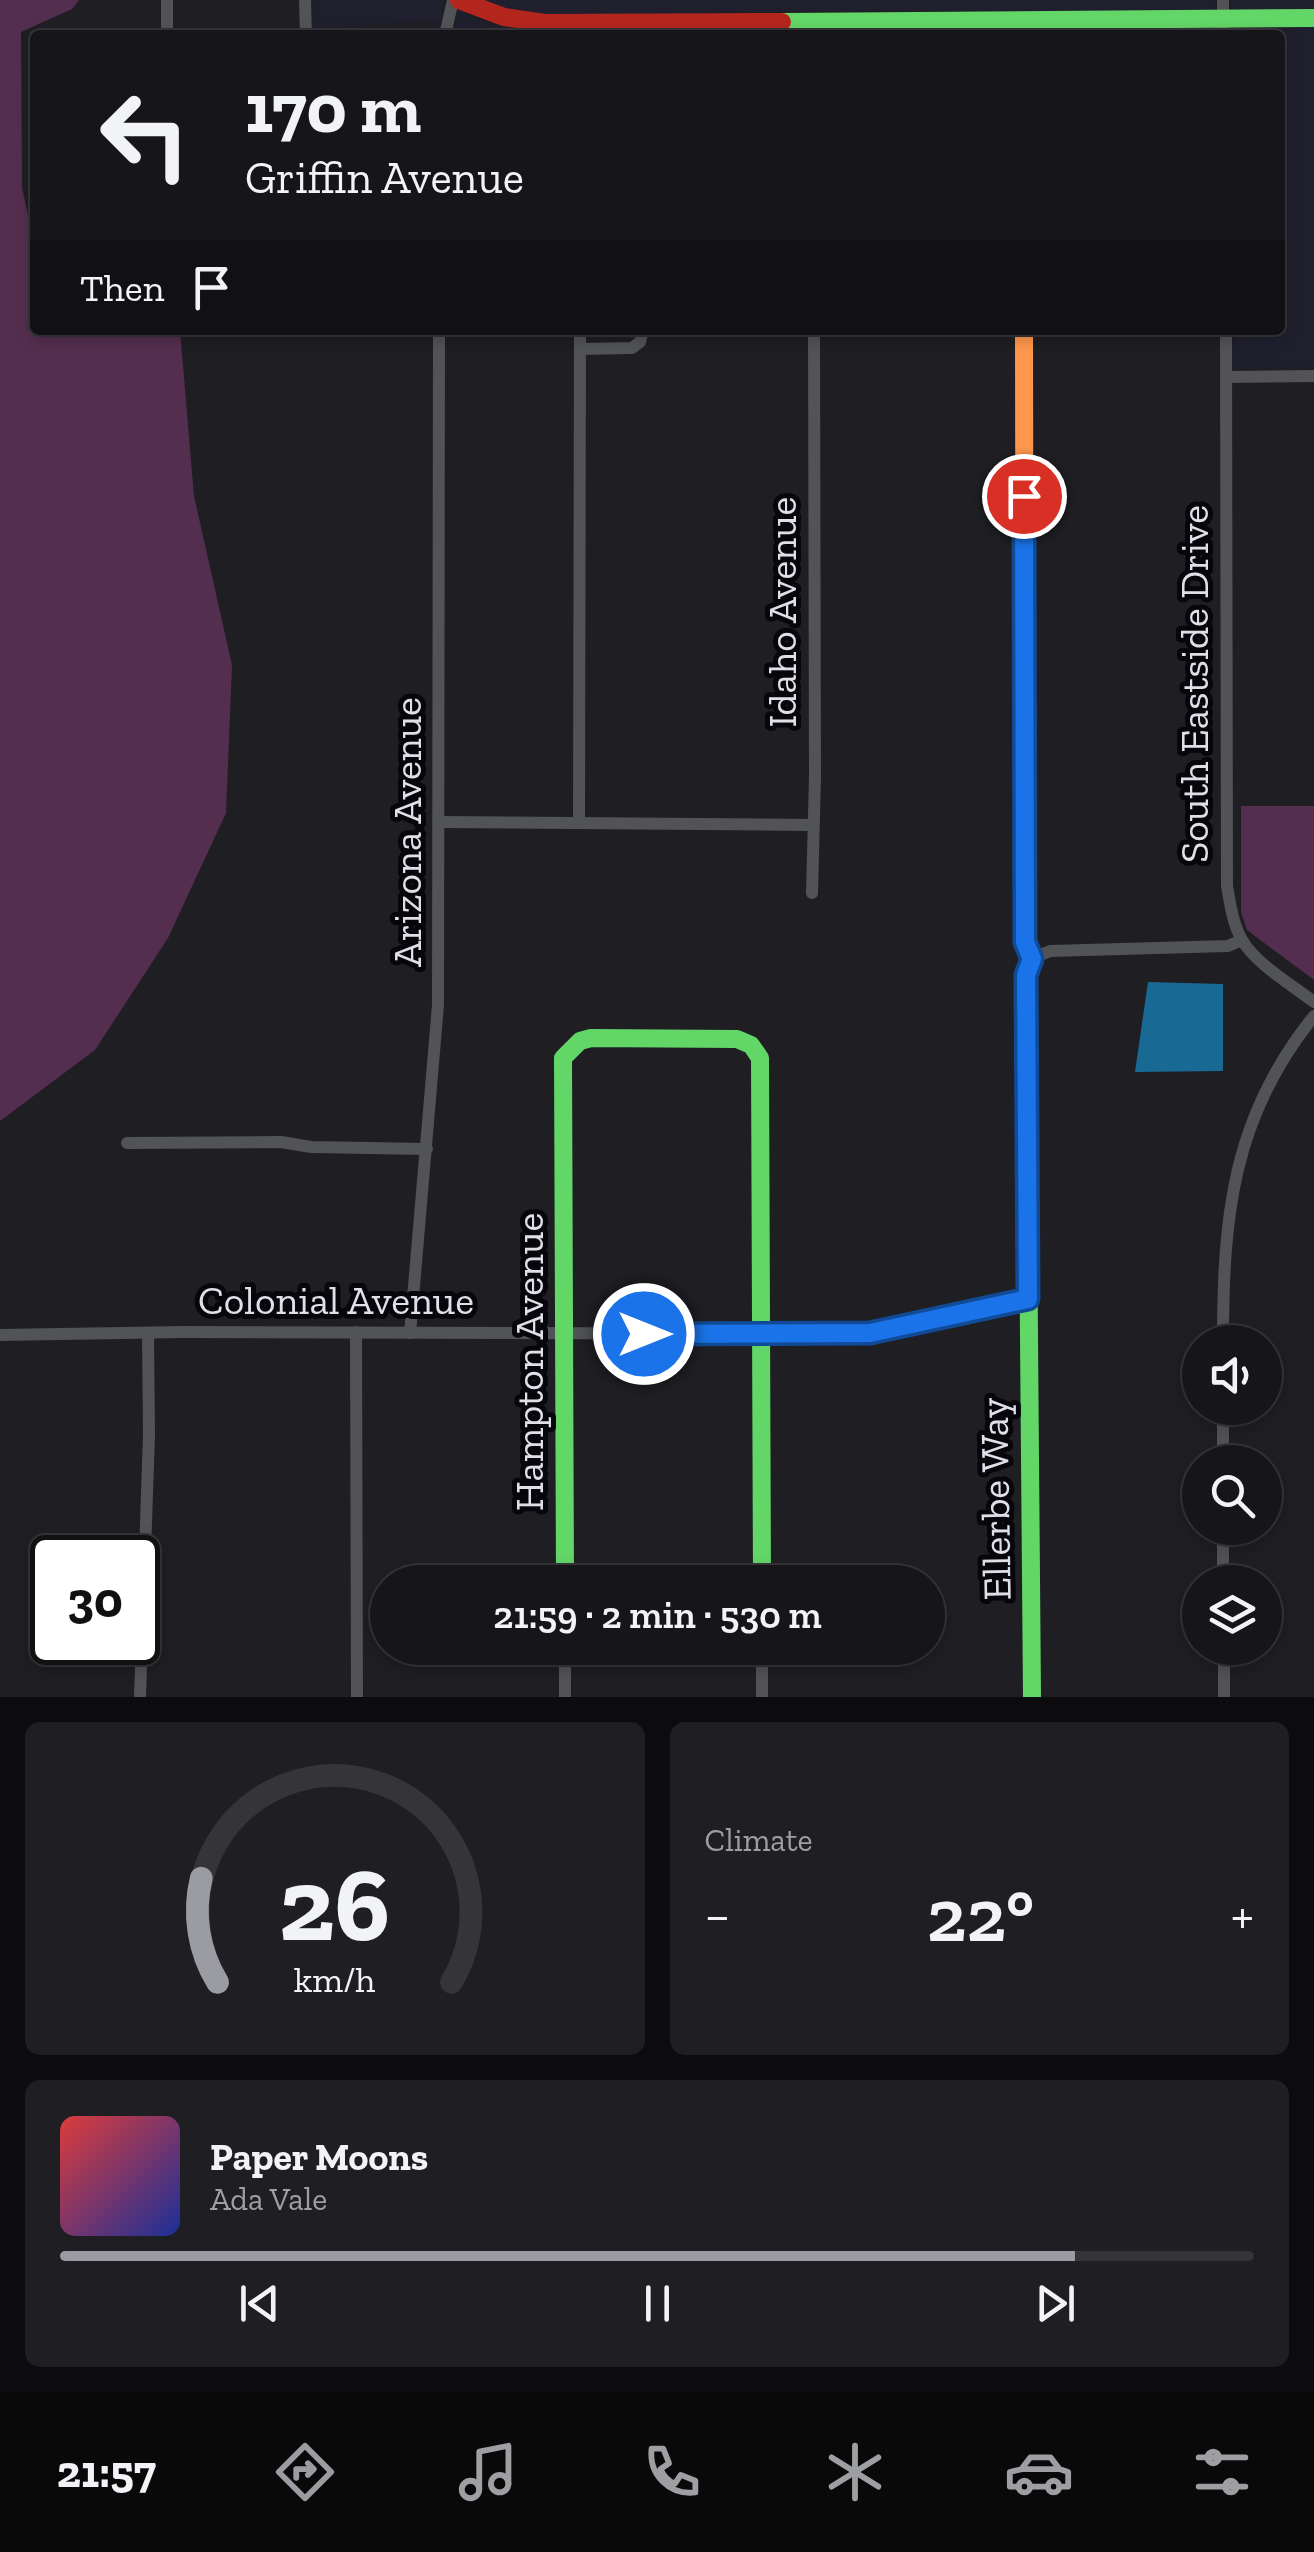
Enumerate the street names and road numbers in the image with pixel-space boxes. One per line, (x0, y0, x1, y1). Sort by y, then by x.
street label: Idaho Avenue (758, 497, 806, 727)
street label: South Eastside Drive (1170, 505, 1218, 863)
street label: Arizona Avenue (383, 697, 431, 967)
street label: Hampton Avenue (505, 1213, 553, 1511)
street label: Colonial Avenue (198, 1276, 474, 1324)
street label: Ellerbe Way (969, 1397, 1021, 1601)

